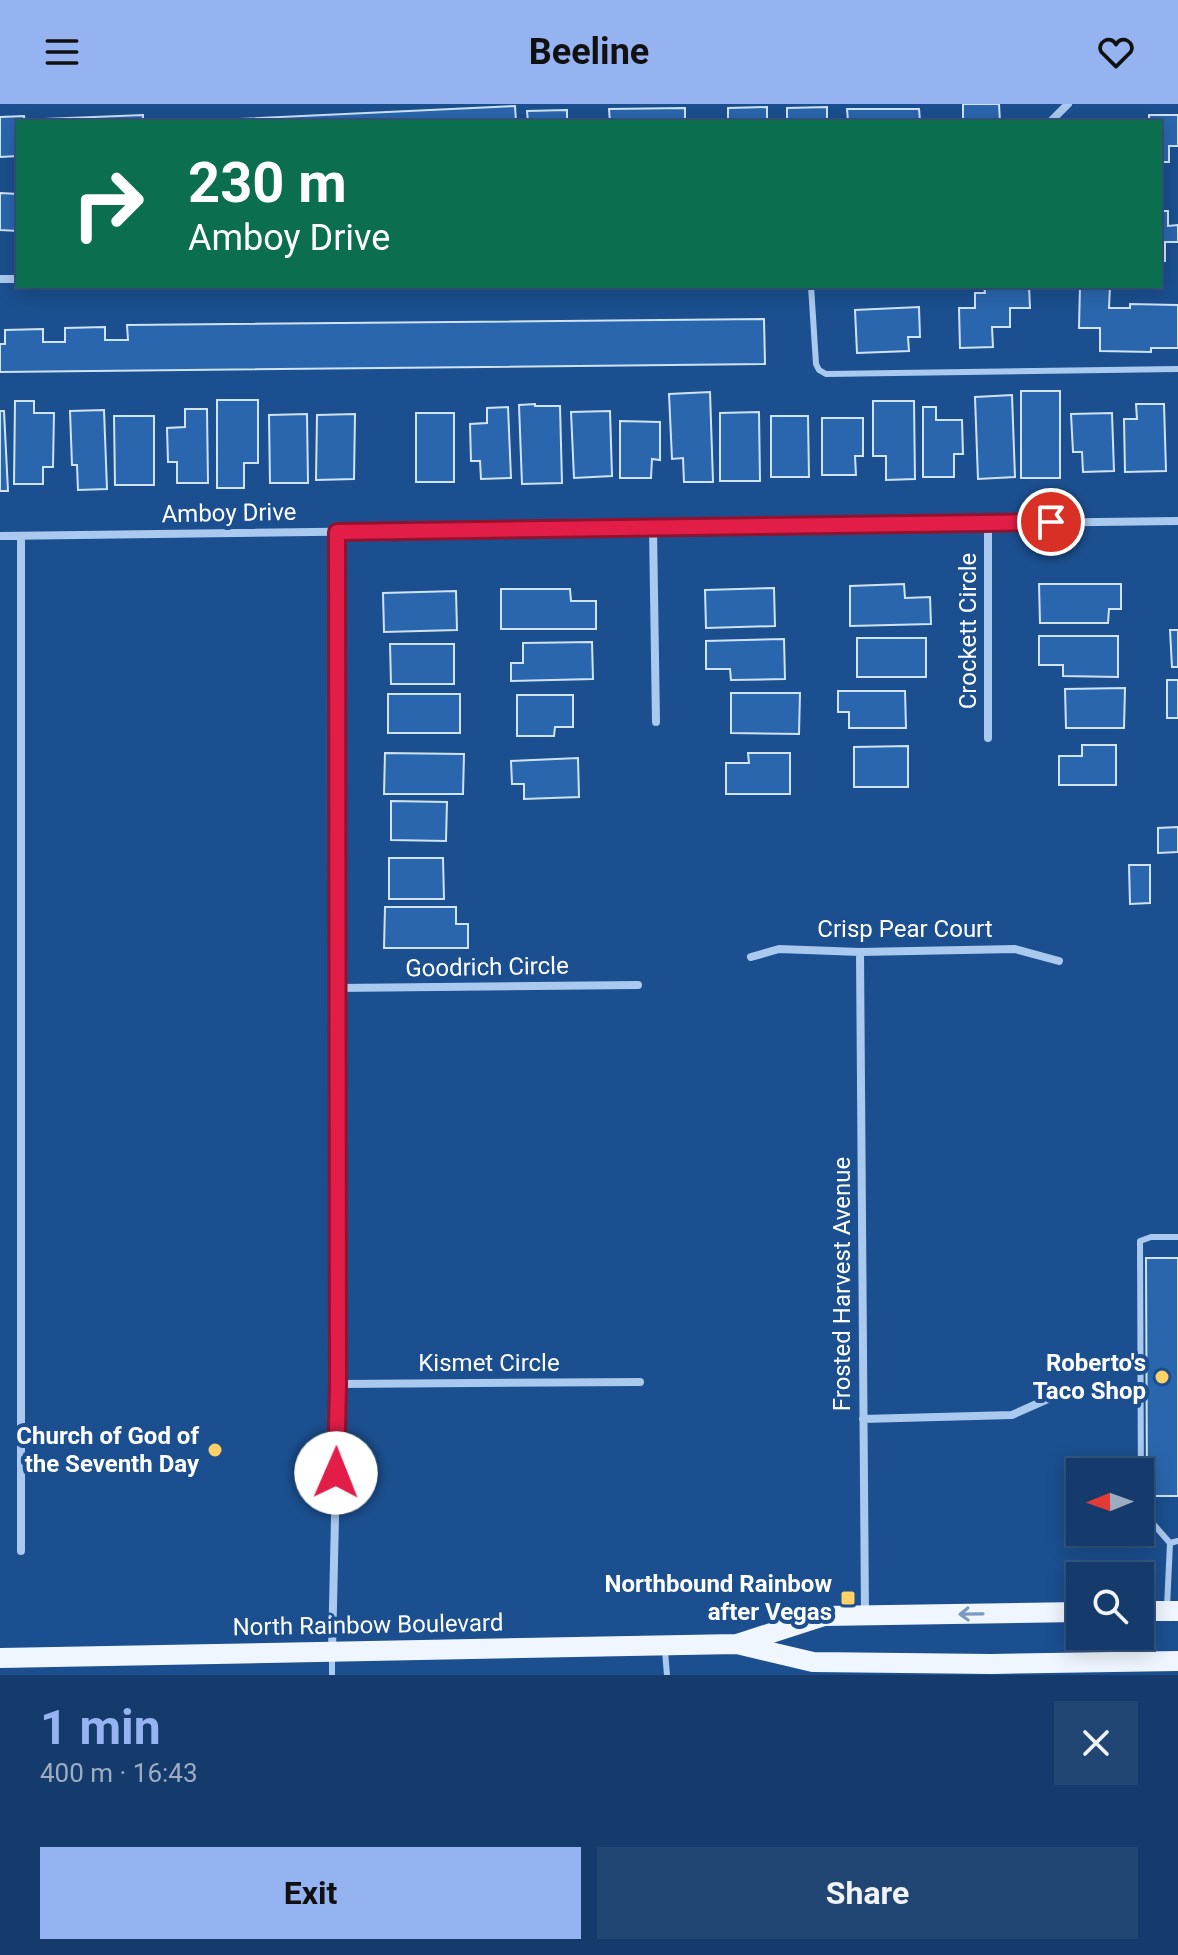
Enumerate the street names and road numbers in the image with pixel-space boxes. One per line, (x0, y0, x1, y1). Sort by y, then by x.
street label: Amboy Drive (161, 498, 297, 528)
street label: Crockett Circle (954, 553, 982, 709)
street label: Crisp Pear Court (817, 915, 993, 943)
street label: Goodrich Circle (405, 952, 569, 982)
street label: Frosted Harvest Avenue (828, 1157, 856, 1411)
street label: Kismet Circle (418, 1349, 560, 1377)
street label: North Rainbow Boulevard (232, 1609, 504, 1641)

